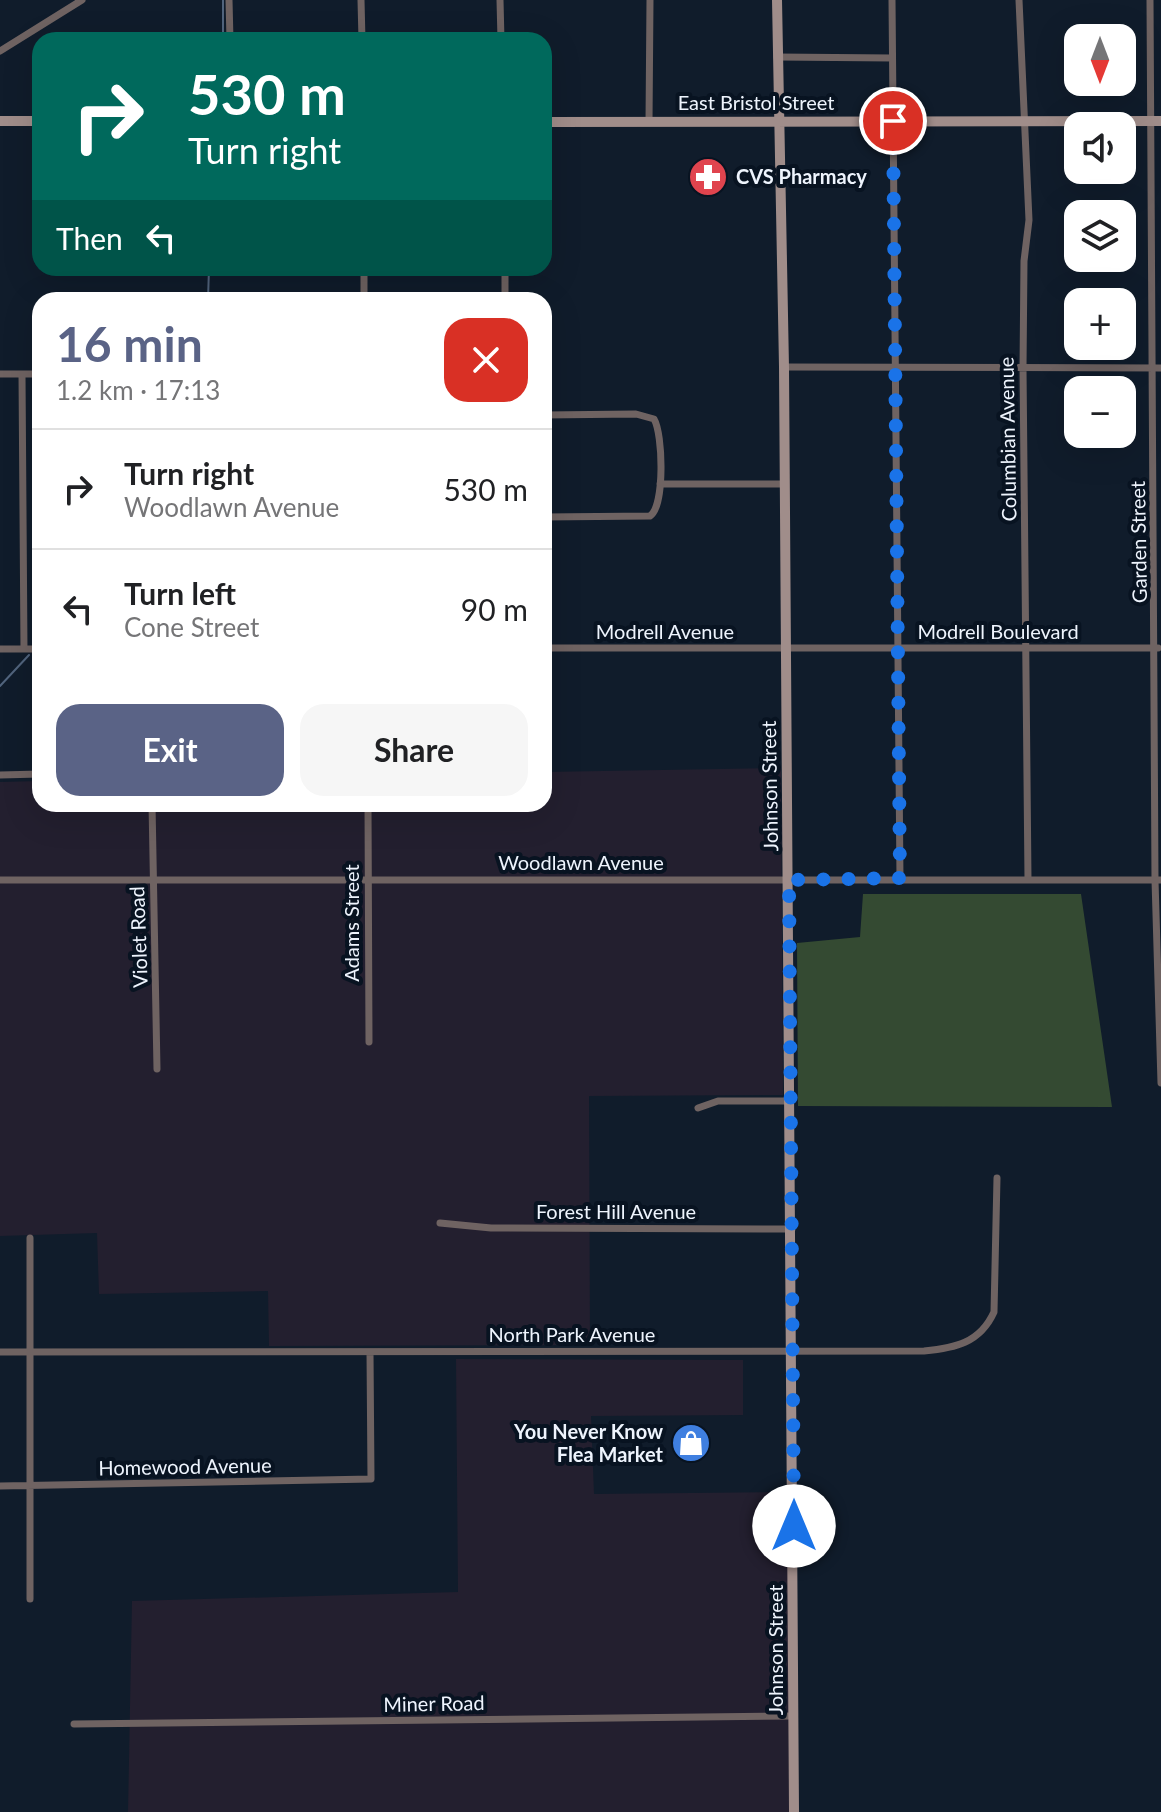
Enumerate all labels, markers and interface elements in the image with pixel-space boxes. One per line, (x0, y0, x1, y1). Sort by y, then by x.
north arrow (1064, 24, 1136, 96)
map controls (1064, 24, 1136, 448)
text: 530 m (188, 60, 346, 127)
icon: right (56, 64, 160, 168)
pin (859, 87, 927, 155)
street label: East Bristol Street (678, 90, 834, 114)
icon: arrive (871, 99, 915, 143)
button: sound (1064, 112, 1136, 184)
text: Turn right (188, 128, 341, 172)
pharmacy icon: CVS Pharmacy (687, 156, 729, 198)
place label: CVS Pharmacy (736, 164, 867, 188)
button: layers (1064, 200, 1136, 272)
icon: left (139, 216, 183, 260)
text: Then (56, 220, 123, 256)
button: + (1064, 288, 1136, 360)
text: 16 min (56, 315, 203, 372)
button: close (444, 318, 528, 402)
street label: Columbian Avenue (994, 357, 1020, 522)
text: 1.2 km · 17:13 (56, 374, 220, 406)
button: − (1064, 376, 1136, 448)
text: Turn right (124, 455, 254, 491)
icon: right (56, 467, 100, 511)
text: 530 m (443, 471, 528, 507)
street label: Garden Street (1125, 481, 1151, 603)
text: Woodlawn Avenue (124, 491, 339, 523)
text: Turn left (124, 575, 236, 611)
icon: left (56, 587, 100, 631)
text: 90 m (461, 591, 528, 627)
text: Cone Street (124, 611, 259, 643)
street label: Modrell Avenue (596, 619, 734, 643)
street label: Modrell Boulevard (917, 619, 1079, 643)
button: Exit (56, 704, 284, 796)
button: Share (300, 704, 528, 796)
street label: Johnson Street (756, 720, 782, 852)
street label: Woodlawn Avenue (498, 850, 664, 874)
street label: Adams Street (339, 864, 363, 982)
street label: Violet Road (124, 886, 152, 988)
street label: Forest Hill Avenue (536, 1199, 696, 1223)
street label: North Park Avenue (489, 1322, 655, 1346)
place label: You Never Know Flea Market (513, 1419, 664, 1466)
shop icon: You Never Know Flea Market (670, 1422, 712, 1464)
street label: Homewood Avenue (98, 1452, 272, 1480)
position arrow (752, 1484, 836, 1568)
street label: Johnson Street (763, 1585, 787, 1715)
street label: Miner Road (383, 1690, 485, 1716)

